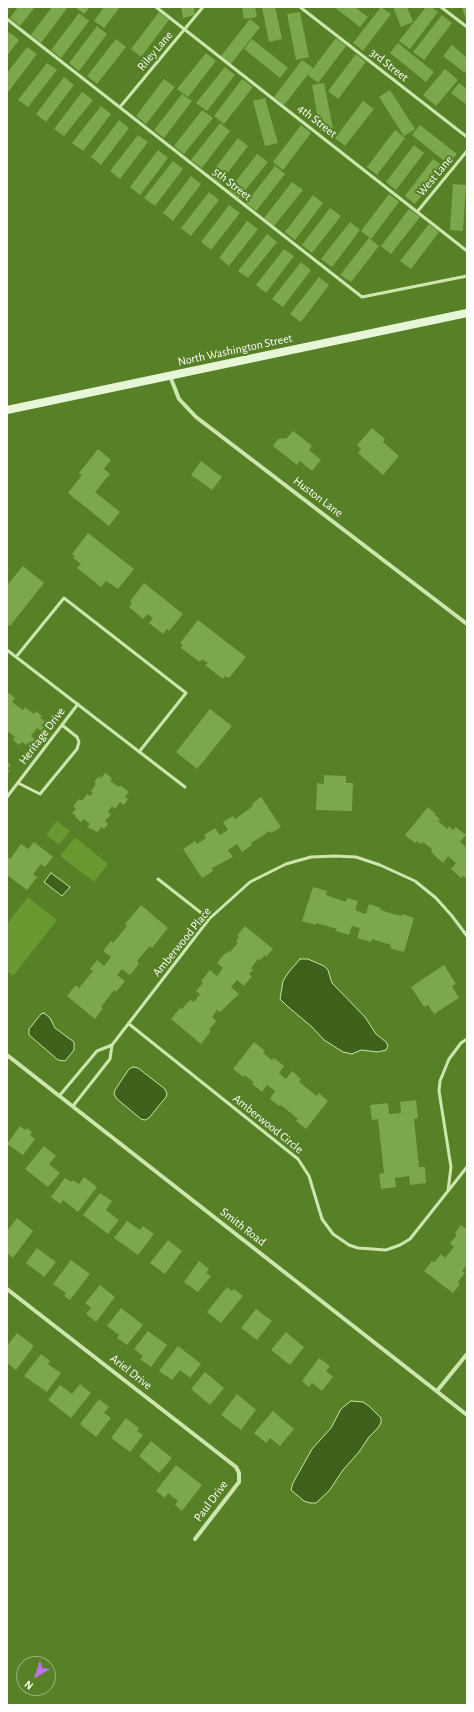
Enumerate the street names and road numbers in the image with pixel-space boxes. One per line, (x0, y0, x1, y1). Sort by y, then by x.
street label: Riley Lane (134, 28, 176, 74)
street label: 3rd Street (367, 45, 411, 85)
street label: 4th Street (294, 101, 340, 141)
street label: West Lane (414, 153, 456, 199)
street label: 5th Street (210, 164, 254, 204)
street label: North Washington Street (176, 331, 294, 369)
street label: Huston Lane (290, 474, 346, 520)
street label: Heritage Drive (16, 705, 68, 767)
street label: Amberwood Place (150, 904, 214, 980)
street label: Amberwood Circle (230, 1091, 306, 1157)
street label: Smith Road (217, 1205, 269, 1249)
street label: Ariel Drive (107, 1351, 155, 1393)
street label: Paul Drive (191, 1478, 231, 1524)

